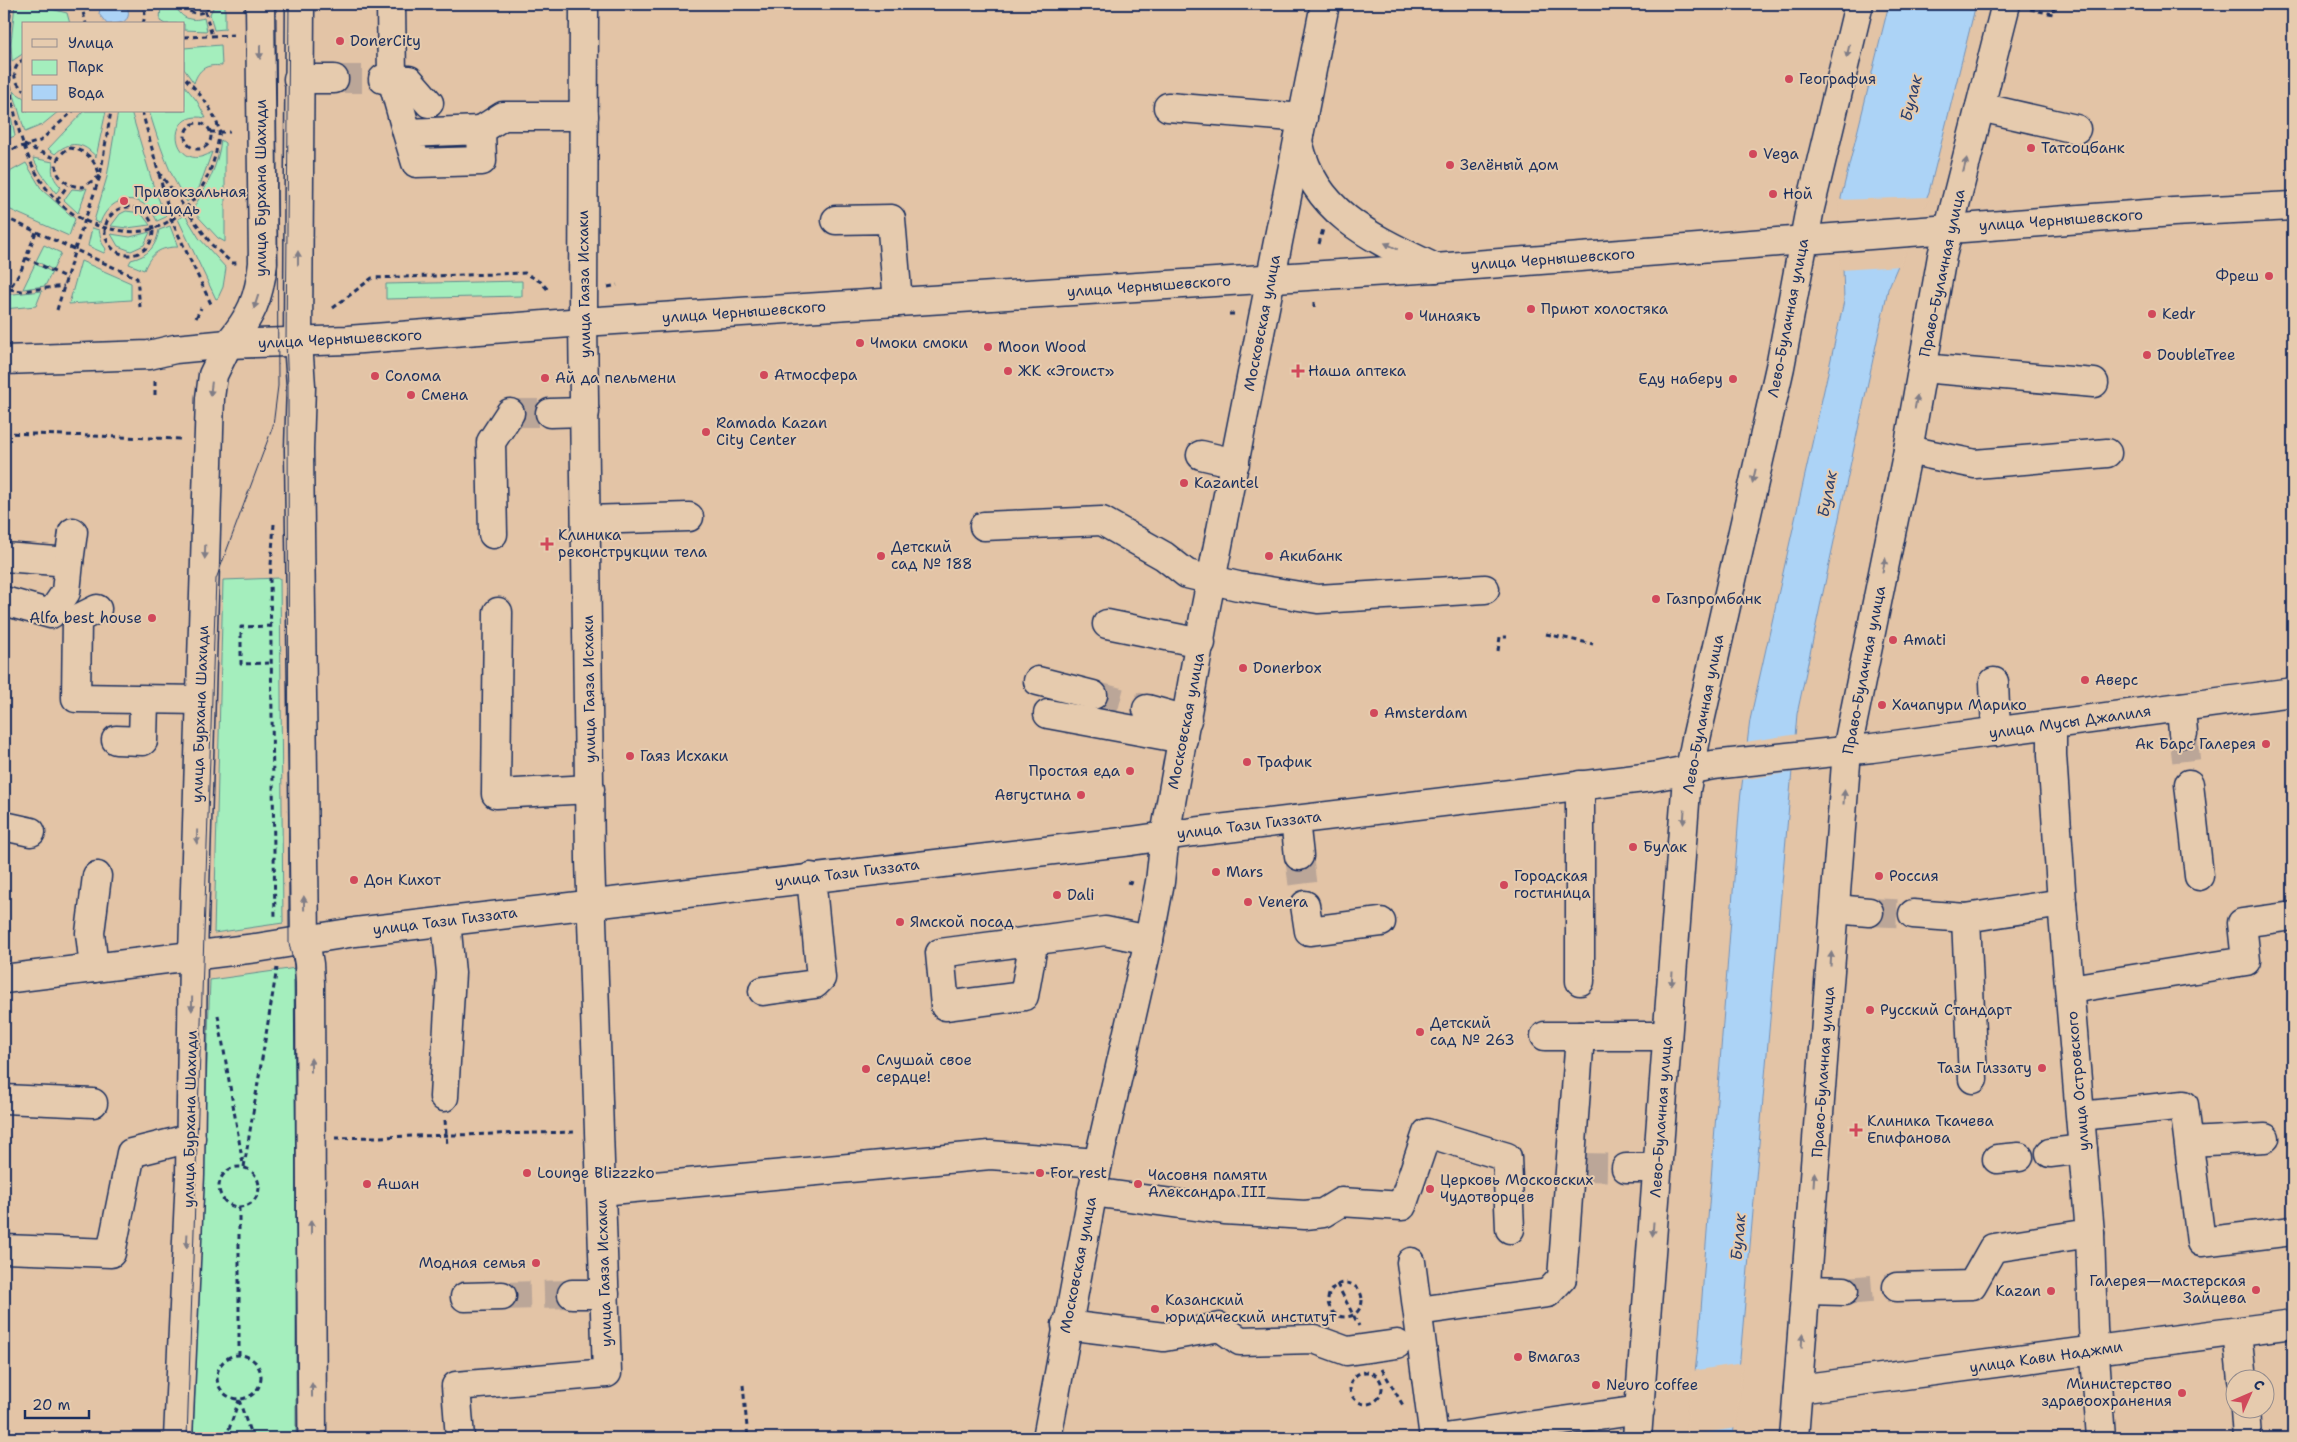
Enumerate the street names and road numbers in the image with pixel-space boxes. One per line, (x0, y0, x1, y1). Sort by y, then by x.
street label: улица Бурхана Шахиди (251, 99, 271, 277)
street label: Право-Булачная улица (1914, 187, 1970, 359)
street label: улица Чернышевского (1978, 204, 2144, 236)
street label: улица Гаяза Исхаки (573, 210, 595, 358)
street label: Лево-Булачная улица (1763, 236, 1813, 399)
street label: улица Чернышевского (1470, 243, 1636, 275)
street label: Московская улица (1239, 252, 1285, 393)
street label: улица Чернышевского (1066, 270, 1232, 302)
street label: улица Чернышевского (661, 296, 827, 328)
street label: улица Чернышевского (257, 325, 423, 353)
street label: Право-Булачная улица (1838, 584, 1890, 756)
street label: улица Гаяза Исхаки (578, 615, 600, 763)
street label: улица Бурхана Шахиди (187, 625, 213, 803)
street label: Лево-Булачная улица (1678, 632, 1728, 795)
street label: Московская улица (1163, 650, 1209, 791)
street label: улица Мусы Джалиля (1988, 701, 2152, 743)
street label: улица Тази Гиззата (1176, 806, 1323, 844)
street label: улица Тази Гиззата (774, 854, 921, 892)
street label: улица Тази Гиззата (372, 902, 519, 940)
street label: Право-Булачная улица (1807, 985, 1839, 1158)
street label: улица Островского (2062, 1010, 2094, 1152)
street label: улица Бурхана Шахиди (178, 1030, 202, 1208)
street label: Лево-Булачная улица (1645, 1035, 1677, 1198)
street label: Московская улица (1055, 1194, 1101, 1335)
street label: улица Гаяза Исхаки (591, 1199, 617, 1347)
street label: улица Кави Наджми (1968, 1336, 2124, 1378)

